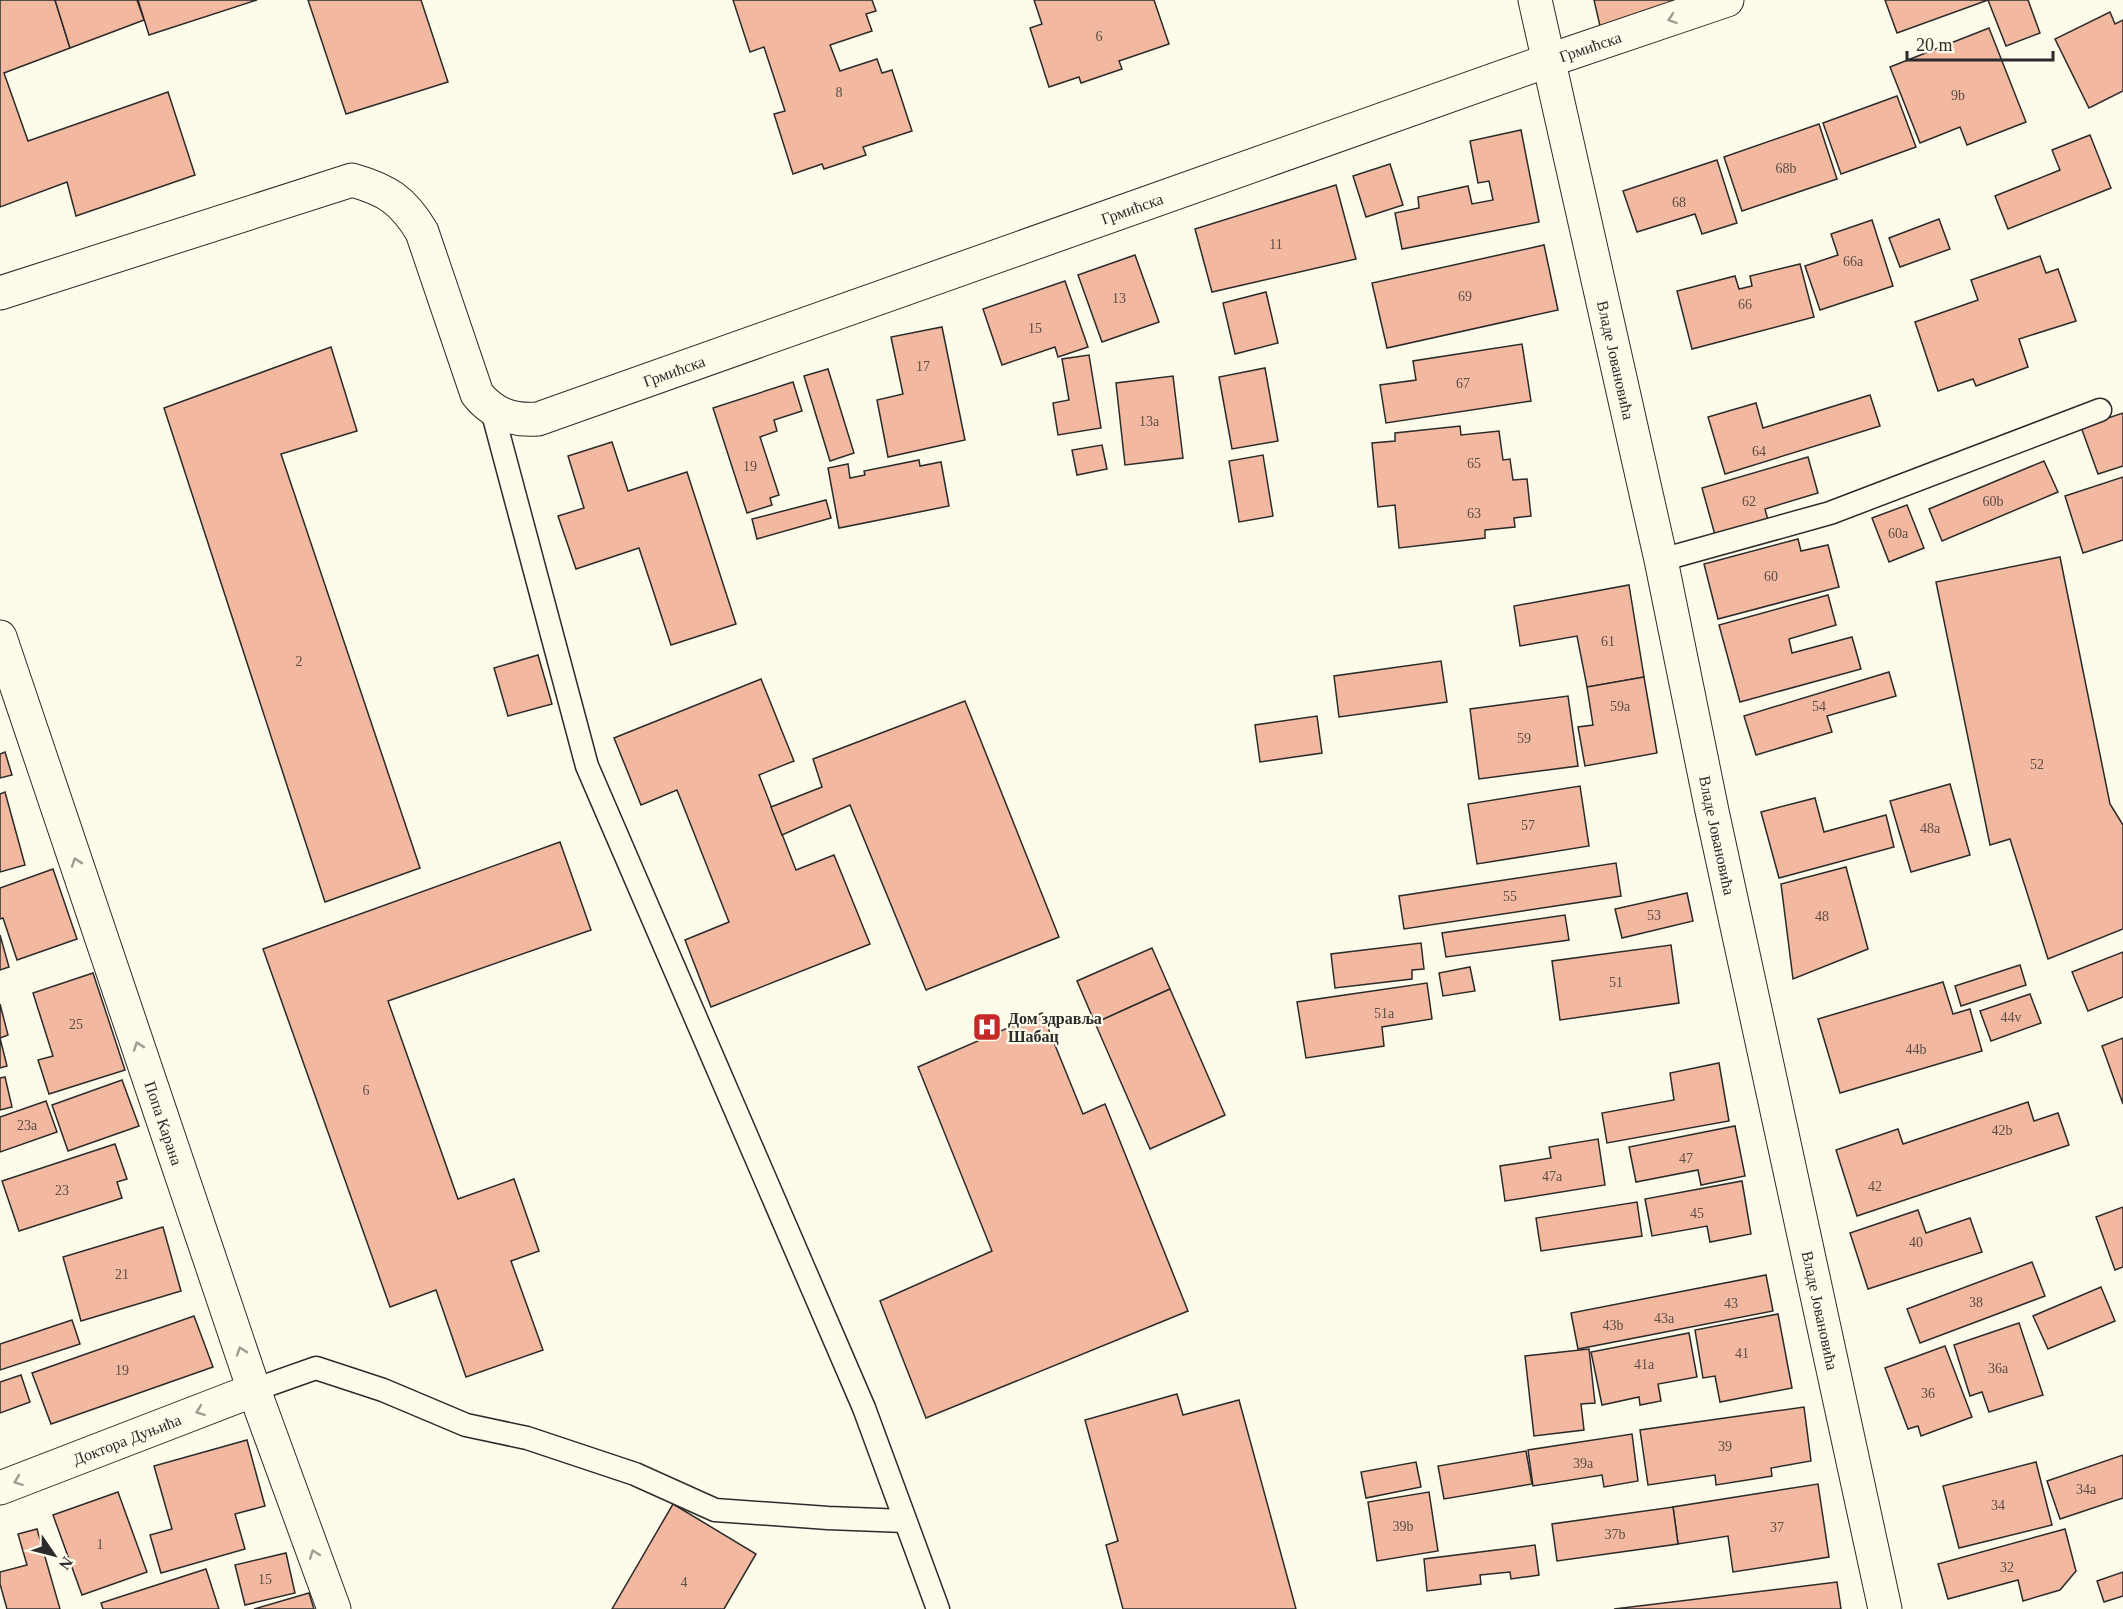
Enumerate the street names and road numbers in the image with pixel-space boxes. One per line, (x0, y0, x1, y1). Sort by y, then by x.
street label: Грмићска (1557, 28, 1624, 65)
street label: Грмићска (1099, 190, 1165, 228)
street label: Владе Јовановића (1594, 299, 1637, 421)
street label: Грмићска (641, 353, 707, 390)
street label: Владе Јовановића (1696, 774, 1738, 897)
street label: Попа Карана (141, 1079, 186, 1167)
street label: Владе Јовановића (1799, 1249, 1841, 1372)
street label: Доктора Дуњића (71, 1411, 184, 1469)

